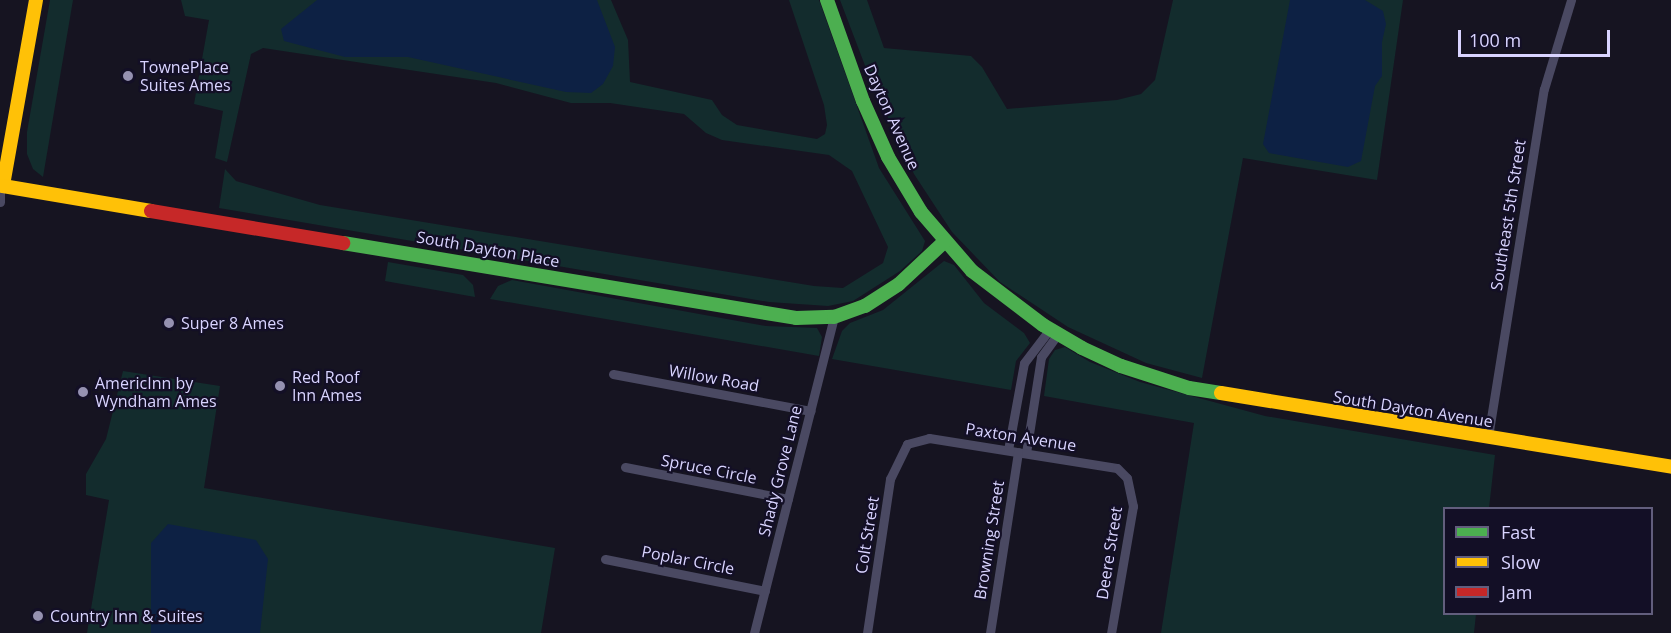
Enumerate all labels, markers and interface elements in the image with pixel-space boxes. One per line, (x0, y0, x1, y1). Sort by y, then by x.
scale bar (1461, 18, 1612, 56)
text: 100 m (1469, 28, 1521, 52)
place label: TownePlace Suites Ames (140, 57, 231, 95)
street label: Dayton Avenue (860, 61, 924, 173)
marker: TownePlace Suites Ames (121, 69, 135, 83)
street label: Southeast 5th Street (1487, 138, 1529, 292)
street label: South Dayton Place (415, 227, 561, 271)
place label: Super 8 Ames (181, 313, 284, 333)
marker: Super 8 Ames (162, 316, 176, 330)
street label: Willow Road (667, 361, 761, 395)
place label: Red Roof Inn Ames (292, 367, 362, 405)
place label: AmericInn by Wyndham Ames (95, 373, 217, 411)
marker: Red Roof Inn Ames (273, 379, 287, 393)
marker: AmericInn by Wyndham Ames (76, 385, 90, 399)
street label: South Dayton Avenue (1332, 387, 1494, 431)
street label: Shady Grove Lane (754, 403, 806, 539)
street label: Paxton Avenue (964, 419, 1078, 455)
street label: Spruce Circle (660, 450, 758, 488)
street label: Browning Street (970, 479, 1008, 601)
street label: Colt Street (851, 495, 883, 575)
street label: Deere Street (1092, 505, 1126, 601)
legend (1443, 507, 1653, 615)
text: Fast (1501, 520, 1535, 544)
street label: Poplar Circle (640, 542, 736, 578)
text: Slow (1501, 550, 1540, 574)
text: Jam (1501, 580, 1533, 604)
place label: Country Inn & Suites (50, 606, 203, 626)
marker: Country Inn & Suites (31, 609, 45, 623)

